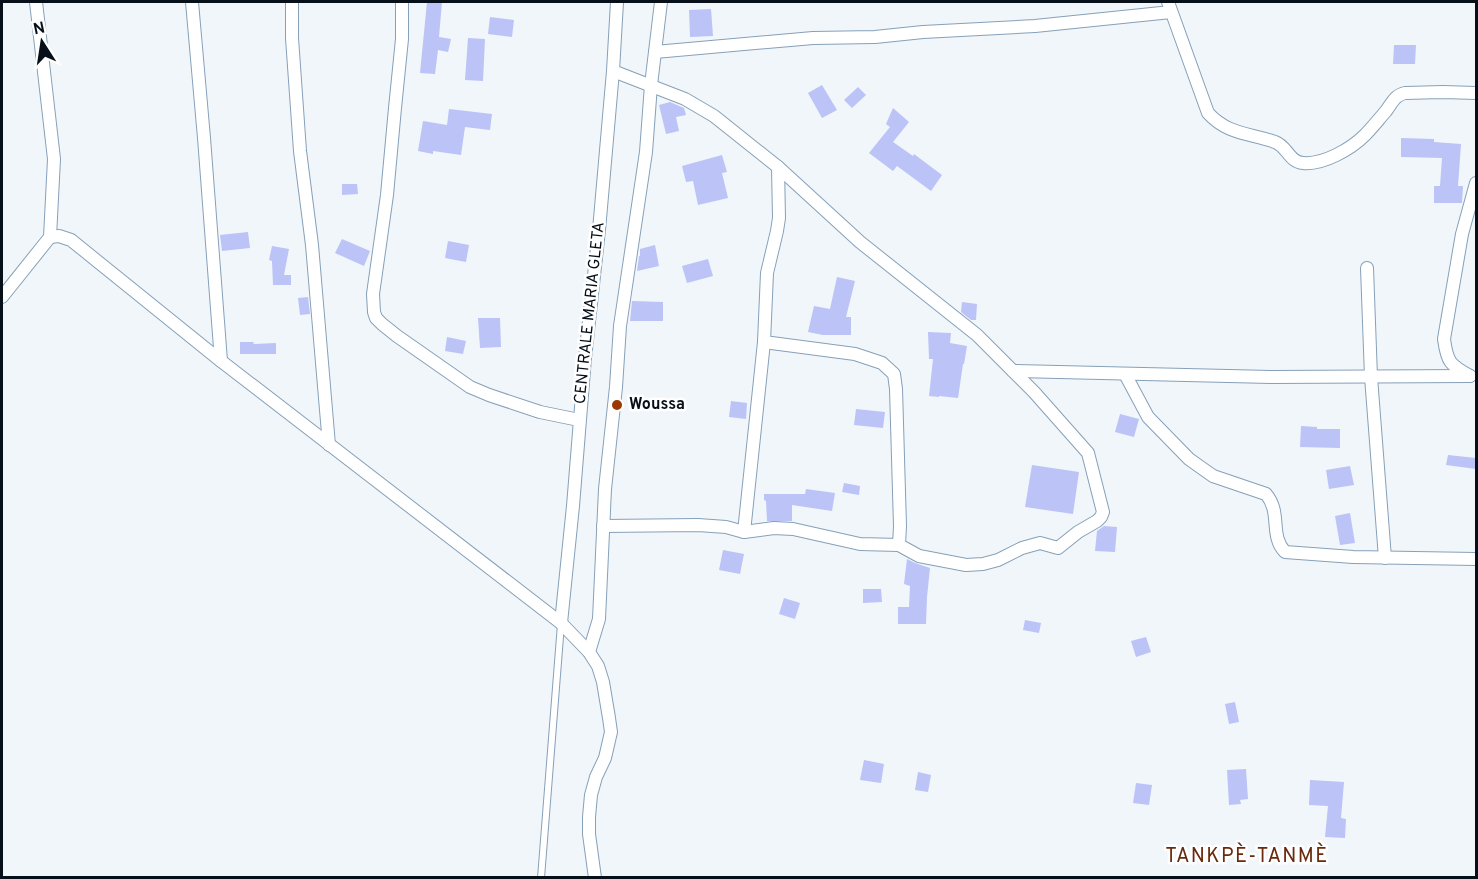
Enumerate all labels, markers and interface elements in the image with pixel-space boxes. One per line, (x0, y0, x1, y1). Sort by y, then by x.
north arrow (12, 12, 72, 72)
text: N (32, 18, 47, 40)
street label: CENTRALE MARIA GLETA (570, 221, 610, 405)
place label: Woussa (629, 395, 685, 415)
marker: Woussa (610, 398, 624, 412)
district label: TANKPÈ-TANMÈ (1165, 842, 1329, 870)

